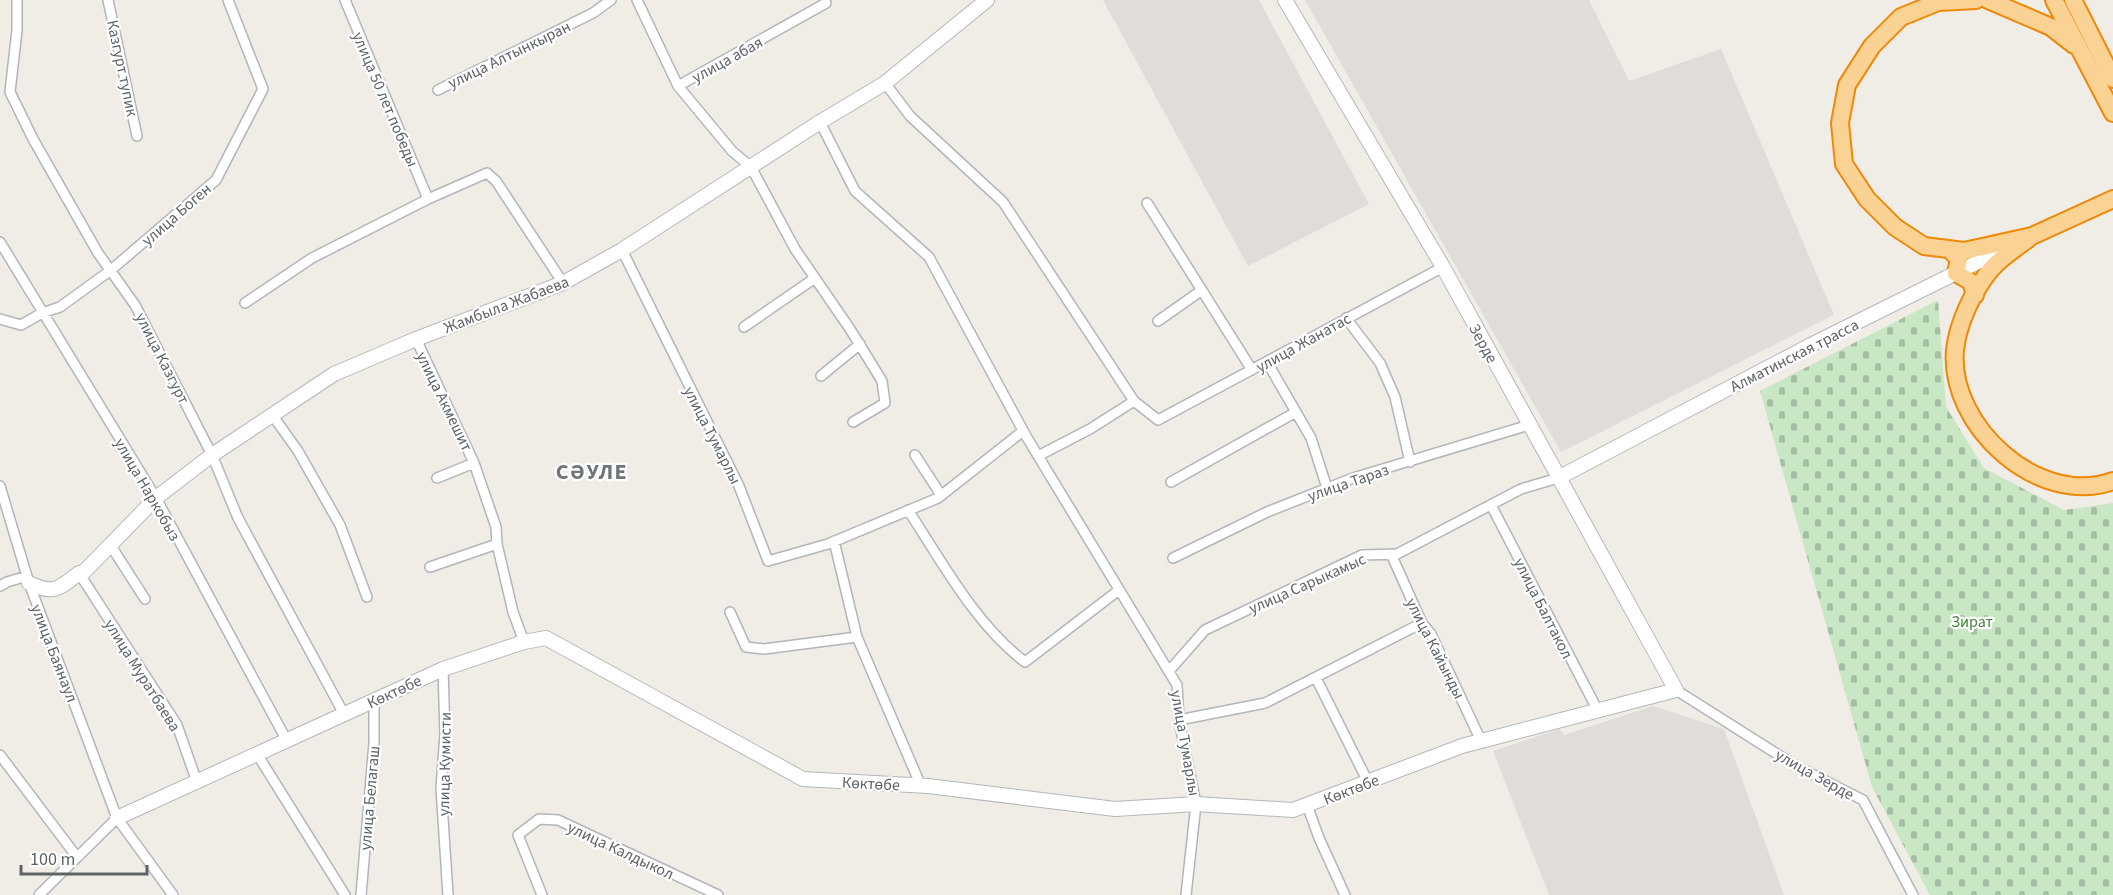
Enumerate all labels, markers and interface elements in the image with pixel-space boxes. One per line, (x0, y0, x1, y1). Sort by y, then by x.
street label: улица Алтынкыран (444, 16, 575, 94)
street label: Казгурт тупик (101, 18, 143, 119)
street label: улица 50 лет победы (347, 29, 423, 170)
street label: улица абая (688, 31, 767, 88)
street label: улица Боген (137, 178, 216, 251)
street label: Жамбыла Жабаева (440, 271, 572, 339)
street label: улица Жанатас (1252, 308, 1355, 378)
street label: улица Казгурт (130, 309, 195, 408)
street label: Алматинская трасса (1726, 314, 1863, 398)
street label: Зерде (1463, 320, 1503, 367)
street label: улица Акмешит (410, 348, 478, 455)
street label: улица Тумарлы (678, 383, 746, 488)
street label: улица Наркобыз (109, 434, 186, 545)
district label: СӘУЛЕ (556, 456, 628, 488)
street label: улица Тараз (1305, 459, 1392, 507)
street label: улица Сарыкамыс (1245, 548, 1369, 620)
street label: улица Балтакол (1508, 554, 1578, 663)
street label: улица Кайынды (1400, 594, 1470, 703)
street label: улица Баянаул (25, 601, 83, 706)
park label: Зират (1951, 611, 1993, 633)
street label: улица Муратбаева (99, 615, 186, 736)
street label: Көктөбе (364, 670, 425, 714)
street label: улица Тумарлы (1165, 689, 1205, 798)
street label: улица Кумисти (433, 712, 457, 816)
street label: улица Зерде (1771, 744, 1858, 806)
street label: улица Белагаш (354, 745, 386, 851)
street label: Көктөбе (1320, 769, 1382, 811)
street label: Көктөбе (841, 771, 901, 797)
street label: улица Калдыкол (564, 817, 677, 885)
scale bar (21, 838, 147, 876)
text: 100 m (30, 847, 75, 872)

